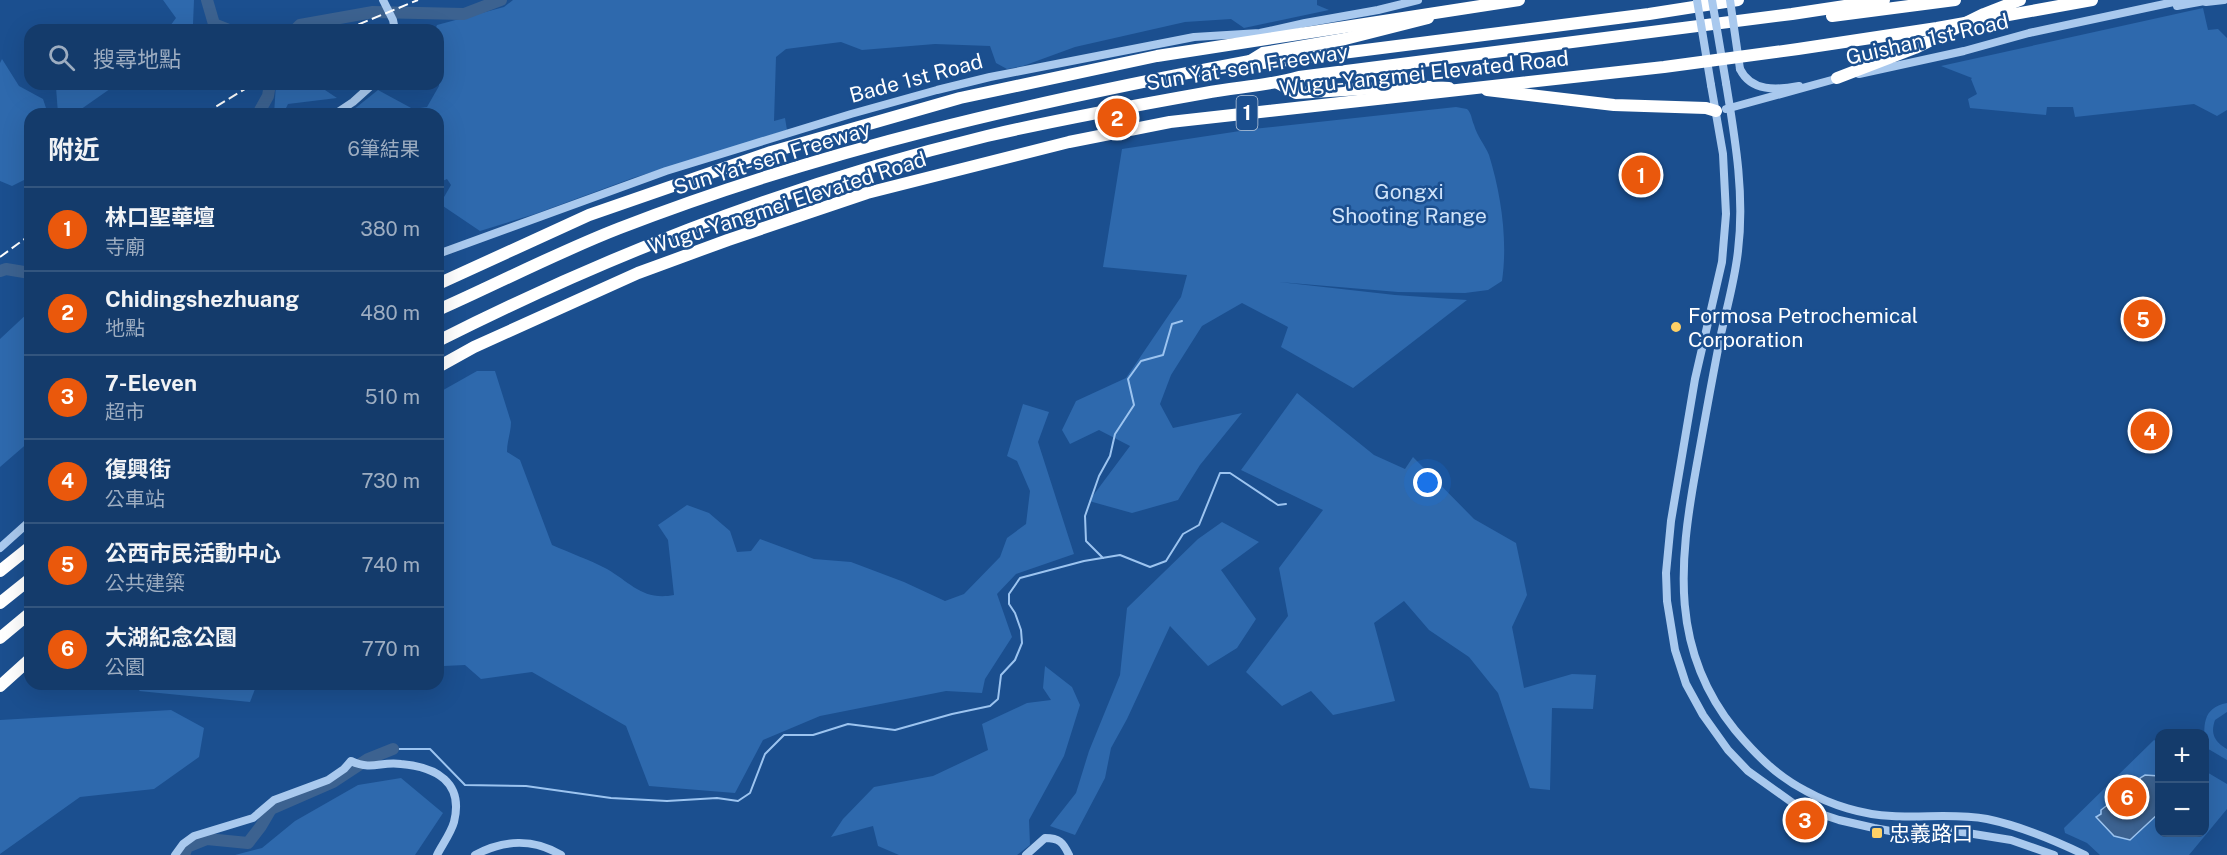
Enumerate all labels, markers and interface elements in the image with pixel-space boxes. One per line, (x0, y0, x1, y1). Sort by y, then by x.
street label: Guishan 1st Road (1843, 8, 2011, 70)
search box (24, 24, 444, 90)
street label: Sun Yat-sen Freeway (1144, 39, 1350, 95)
icon: search (45, 41, 78, 74)
street label: Wugu-Yangmei Elevated Road (1278, 45, 1570, 101)
text: 搜尋地點 (93, 46, 181, 72)
street label: Bade 1st Road (847, 48, 985, 108)
pin: 2 (1098, 96, 1136, 140)
road number: 1 (1236, 96, 1258, 130)
street label: Sun Yat-sen Freeway (671, 116, 873, 200)
text: 附近 (48, 134, 100, 165)
text: 6筆結果 (348, 137, 420, 161)
street label: Wugu-Yangmei Elevated Road (645, 146, 929, 260)
pin: 1 (1622, 152, 1660, 198)
park label: Gongxi Shooting Range (1331, 179, 1487, 228)
text: 林口聖華壇 (105, 204, 215, 230)
text: 1 (63, 217, 72, 241)
text: 380 m (360, 217, 420, 241)
text: 寺廟 (105, 235, 145, 259)
text: Chidingshezhuang (105, 286, 299, 312)
pin: 5 (2124, 296, 2162, 342)
text: 2 (61, 301, 74, 325)
text: 480 m (360, 301, 420, 325)
place label: Formosa Petrochemical Corporation (1688, 303, 1918, 352)
text: 地點 (105, 316, 145, 340)
marker: Formosa Petrochemical Corporation (1669, 320, 1683, 334)
text: 7-Eleven (105, 370, 197, 396)
text: 3 (61, 385, 74, 409)
text: 510 m (365, 385, 420, 409)
text: 超市 (105, 400, 145, 424)
pin: 4 (2130, 408, 2170, 454)
text: 復興街 (105, 456, 171, 482)
your location (1413, 468, 1442, 497)
text: 4 (61, 469, 74, 493)
text: 730 m (362, 469, 420, 493)
text: 公車站 (105, 487, 165, 511)
text: 公西市民活動中心 (105, 540, 281, 566)
text: 5 (61, 553, 74, 577)
text: 740 m (362, 553, 420, 577)
text: 公共建築 (105, 571, 185, 595)
text: 大湖紀念公園 (105, 624, 237, 650)
text: 6 (61, 637, 74, 661)
text: 770 m (362, 637, 420, 661)
text: 公園 (105, 655, 145, 679)
map controls (2155, 729, 2209, 837)
button: + (2155, 729, 2209, 783)
pin: 6 (2108, 774, 2146, 820)
button: − (2155, 783, 2209, 837)
pin: 3 (1786, 798, 1824, 842)
place label: 忠義路口 (1889, 821, 1973, 846)
marker: 忠義路口 (1870, 826, 1884, 840)

